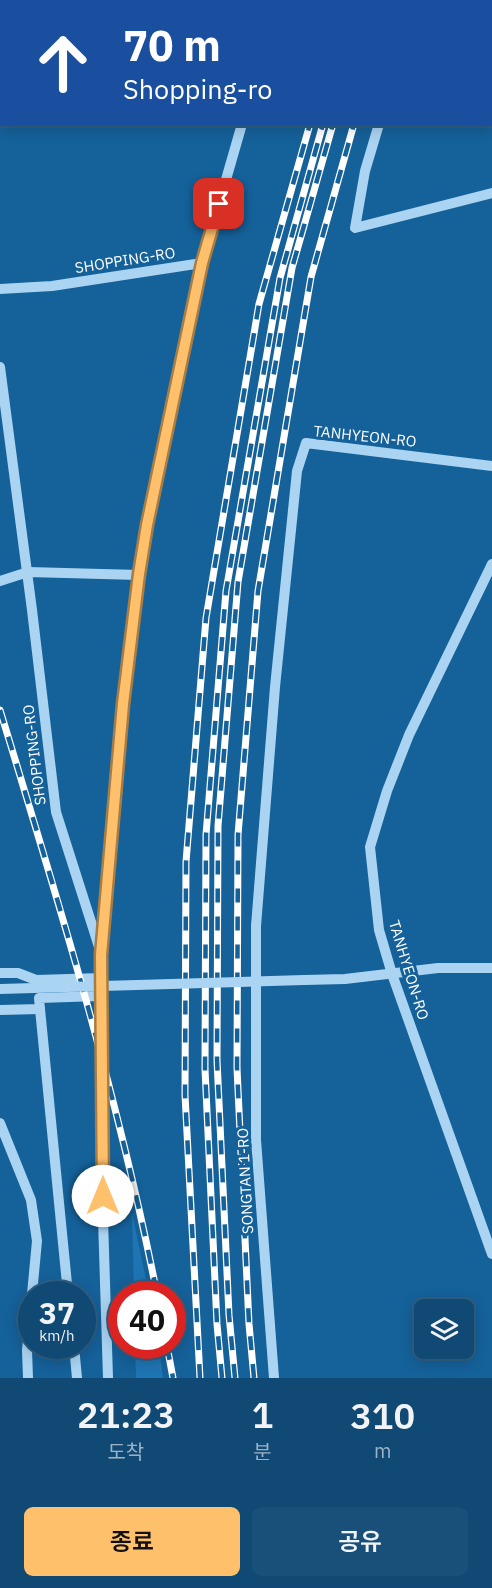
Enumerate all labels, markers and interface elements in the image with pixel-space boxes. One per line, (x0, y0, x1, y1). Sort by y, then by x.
text: 70 m (123, 18, 221, 73)
icon: ahead (24, 24, 102, 102)
text: Shopping-ro (123, 71, 272, 106)
pin (193, 178, 244, 229)
icon: arrive (202, 187, 235, 220)
street label: SHOPPING-RO (73, 243, 177, 277)
street label: TANHYEON-RO (313, 421, 417, 451)
street label: SHOPPING-RO (18, 704, 50, 806)
street label: TANHYEON-RO (385, 918, 433, 1022)
street label: SONGTAN 1-RO (233, 1127, 257, 1235)
position arrow (71, 1164, 135, 1228)
speed limit sign: 40 (108, 1281, 186, 1359)
text: 37 (39, 1293, 75, 1332)
map controls (414, 1299, 474, 1359)
button: layers (414, 1299, 474, 1359)
text: km/h (39, 1326, 75, 1345)
text: 21:23 (77, 1391, 175, 1438)
text: 1 (252, 1391, 273, 1438)
text: 310 (350, 1392, 415, 1439)
text: m (374, 1437, 391, 1464)
text: 도착 (107, 1438, 144, 1465)
text: 분 (253, 1438, 272, 1465)
button: 종료 (24, 1507, 240, 1576)
button: 공유 (252, 1507, 468, 1576)

